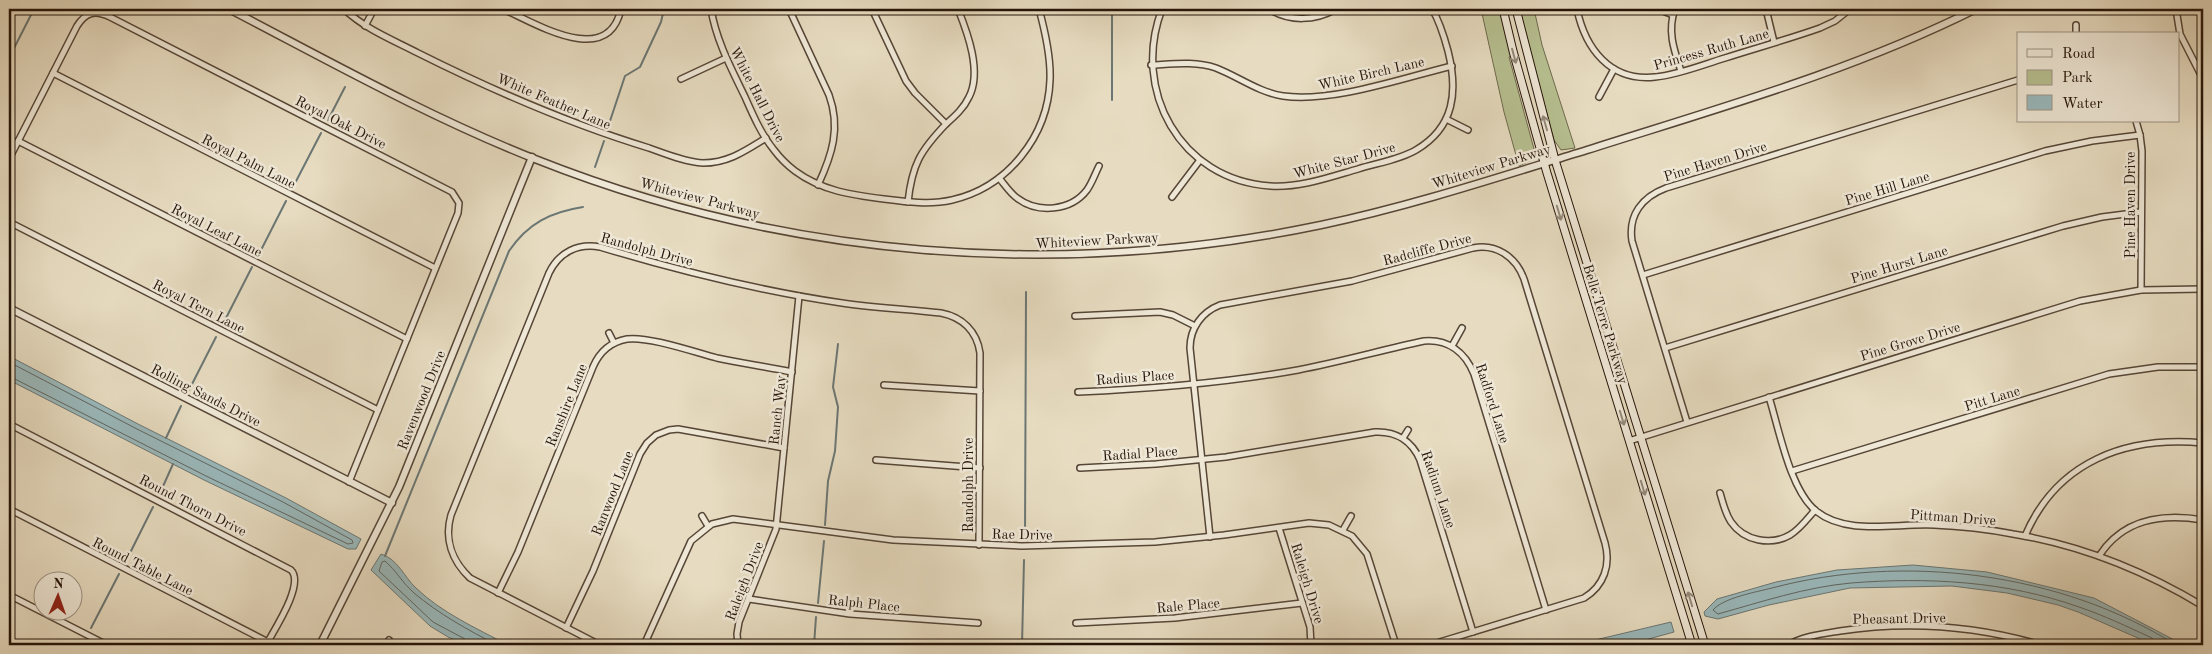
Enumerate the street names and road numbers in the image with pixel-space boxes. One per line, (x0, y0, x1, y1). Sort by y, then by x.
street label: Princess Ruth Lane (1652, 27, 1771, 73)
street label: White Hall Drive (727, 45, 787, 144)
street label: White Birch Lane (1317, 55, 1426, 93)
street label: White Feather Lane (495, 72, 613, 132)
street label: Royal Oak Drive (293, 94, 388, 152)
street label: Royal Palm Lane (199, 132, 298, 192)
street label: Pine Haven Drive (1662, 140, 1769, 184)
street label: White Star Drive (1292, 141, 1397, 181)
street label: Whiteview Parkway (1430, 142, 1553, 192)
street label: Pine Haven Drive (2124, 151, 2138, 259)
street label: Pine Hill Lane (1843, 169, 1931, 208)
street label: Whiteview Parkway (638, 176, 762, 222)
street label: Royal Leaf Lane (169, 202, 264, 260)
street label: Randolph Drive (599, 231, 694, 269)
street label: Whiteview Parkway (1035, 231, 1160, 251)
street label: Radcliffe Drive (1381, 231, 1473, 269)
street label: Pine Hurst Lane (1849, 244, 1949, 286)
street label: Belle Terre Parkway (1580, 263, 1630, 387)
street label: Royal Tern Lane (150, 278, 247, 336)
street label: Pine Grove Drive (1858, 320, 1962, 364)
street label: Ravenwood Drive (396, 349, 448, 452)
street label: Rolling Sands Drive (148, 362, 263, 430)
street label: Ranshire Lane (544, 362, 590, 449)
street label: Radford Lane (1473, 362, 1512, 445)
street label: Radius Place (1096, 368, 1175, 388)
street label: Ranch Way (767, 374, 789, 446)
street label: Pitt Lane (1963, 384, 2022, 414)
street label: Randolph Drive (962, 438, 976, 532)
street label: Radial Place (1102, 444, 1178, 464)
street label: Ranwood Lane (590, 449, 636, 538)
street label: Radium Lane (1418, 449, 1458, 530)
street label: Round Thorn Drive (137, 473, 249, 539)
street label: Pittman Drive (1909, 508, 1996, 528)
street label: Rae Drive (991, 527, 1053, 543)
street label: Round Table Lane (90, 535, 195, 598)
street label: Raleigh Drive (723, 540, 766, 623)
street label: Raleigh Drive (1288, 541, 1326, 625)
street label: Ralph Place (827, 593, 901, 615)
street label: Rale Place (1156, 596, 1220, 616)
street label: Pheasant Drive (1852, 611, 1946, 627)

